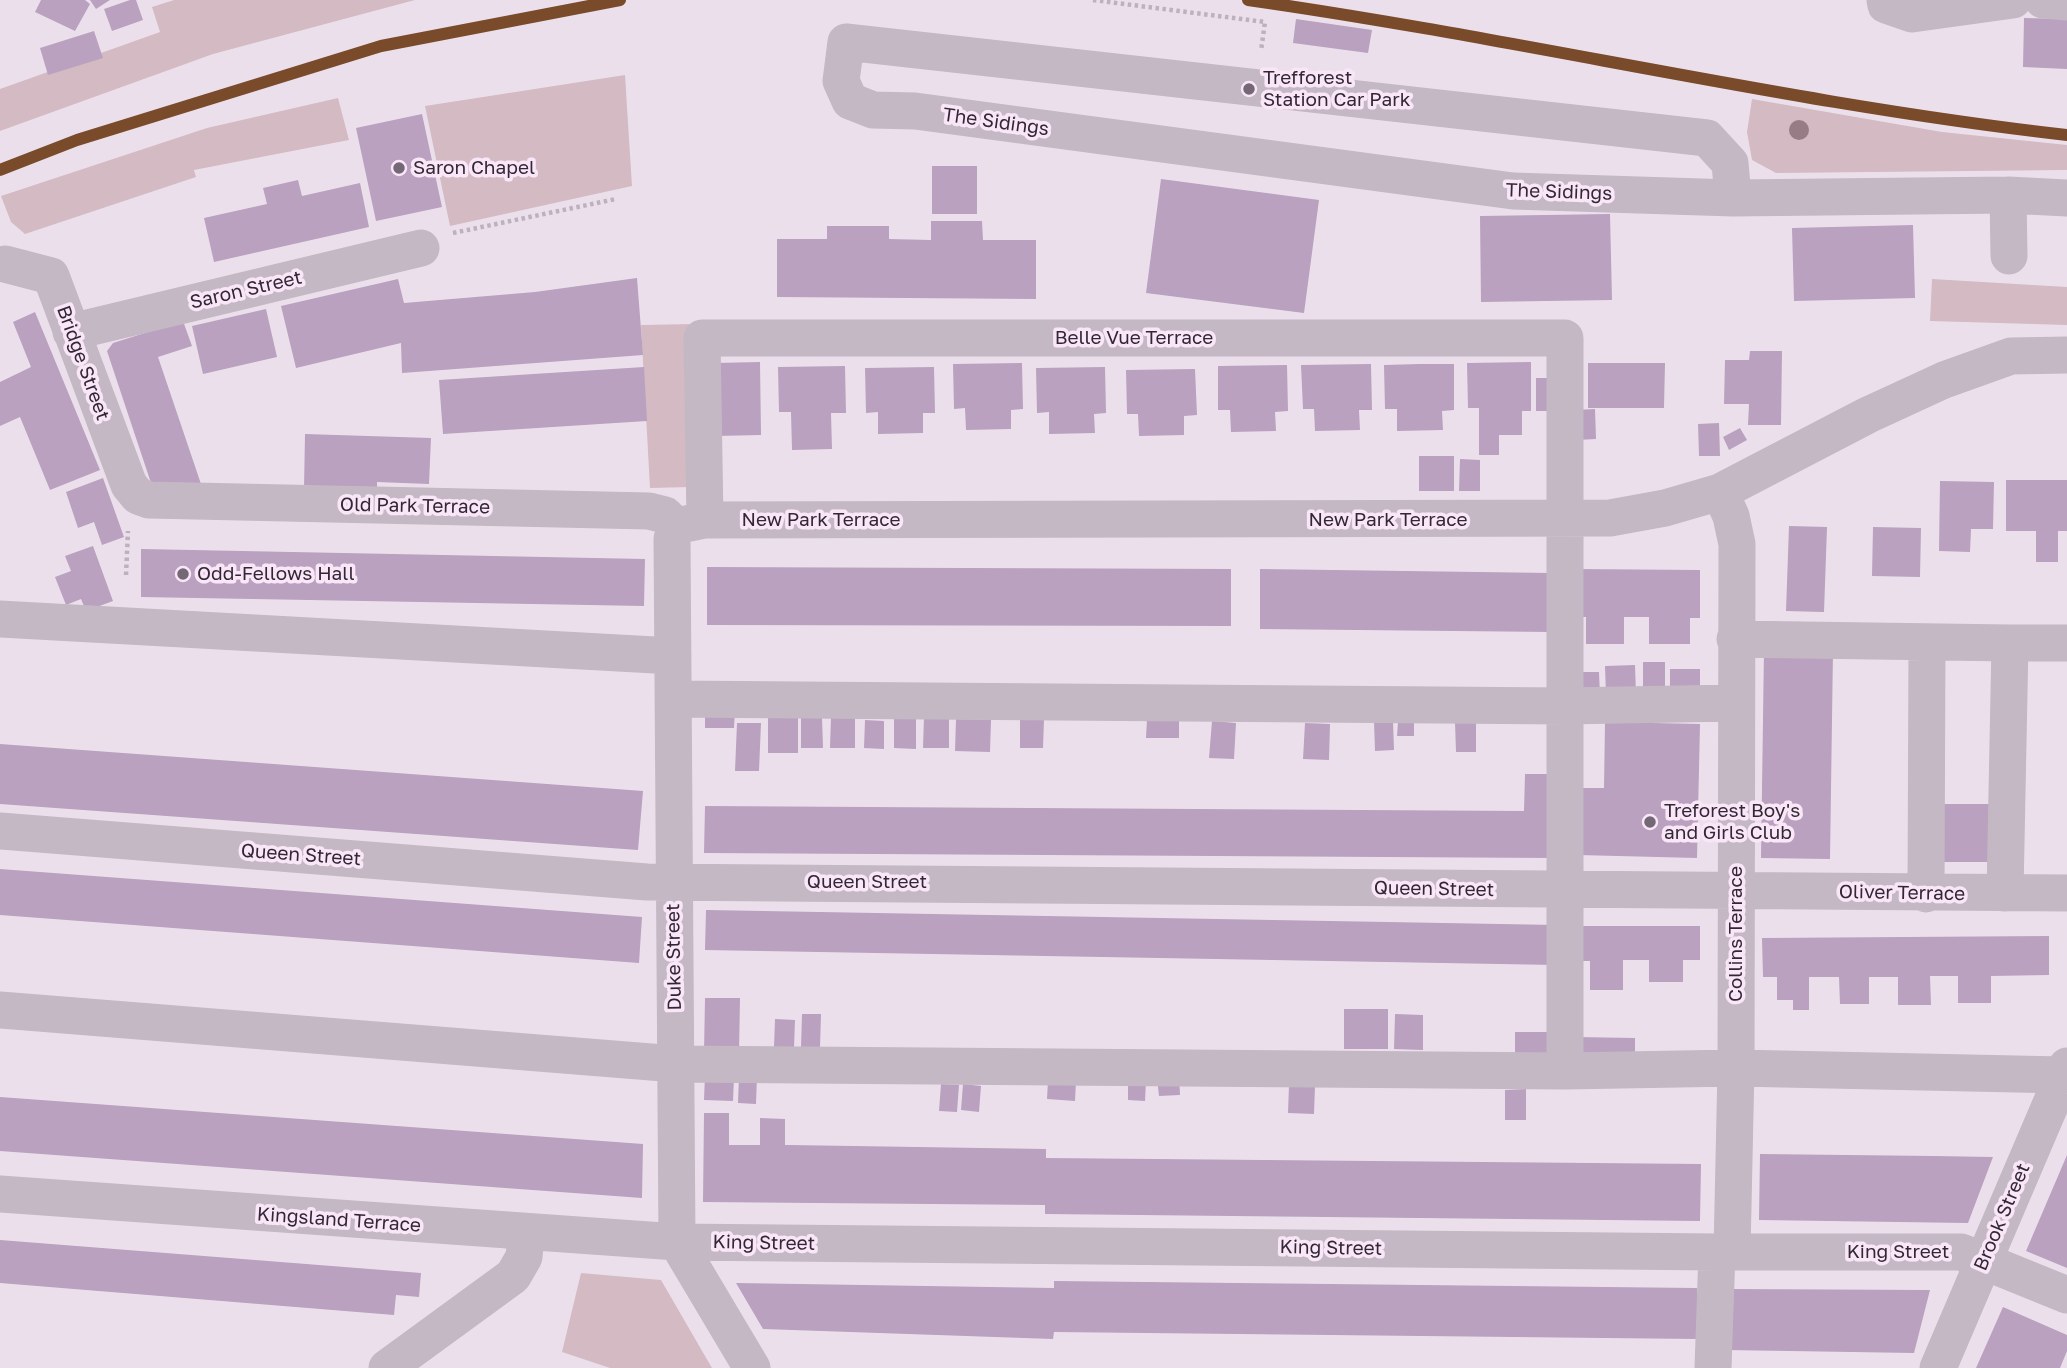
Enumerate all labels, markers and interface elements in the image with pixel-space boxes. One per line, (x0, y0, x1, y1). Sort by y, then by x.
place label: Trefforest Station Car Park (1263, 67, 1410, 111)
marker: Trefforest Station Car Park (1241, 81, 1257, 97)
street label: The Sidings (942, 103, 1050, 141)
place label: Saron Chapel (413, 157, 535, 179)
marker: Saron Chapel (391, 160, 407, 176)
street label: The Sidings (1505, 179, 1613, 205)
street label: Saron Street (188, 266, 304, 314)
street label: Bridge Street (52, 302, 114, 424)
street label: Belle Vue Terrace (1055, 327, 1213, 349)
street label: Old Park Terrace (340, 493, 490, 519)
street label: New Park Terrace (741, 509, 901, 531)
street label: New Park Terrace (1308, 509, 1468, 531)
place label: Odd-Fellows Hall (197, 563, 355, 585)
marker: Odd-Fellows Hall (175, 566, 191, 582)
place label: Treforest Boy's and Girls Club (1664, 800, 1800, 844)
marker: Treforest Boy's and Girls Club (1642, 814, 1658, 830)
street label: Queen Street (240, 839, 362, 871)
street label: Collins Terrace (1725, 866, 1747, 1002)
street label: Queen Street (807, 871, 927, 893)
street label: Queen Street (1374, 877, 1494, 901)
street label: Oliver Terrace (1839, 880, 1965, 906)
street label: Duke Street (662, 903, 686, 1011)
street label: Brook Street (1969, 1160, 2035, 1274)
street label: Kingsland Terrace (256, 1203, 422, 1237)
street label: King Street (713, 1231, 815, 1255)
street label: King Street (1280, 1236, 1382, 1260)
street label: King Street (1847, 1241, 1949, 1263)

